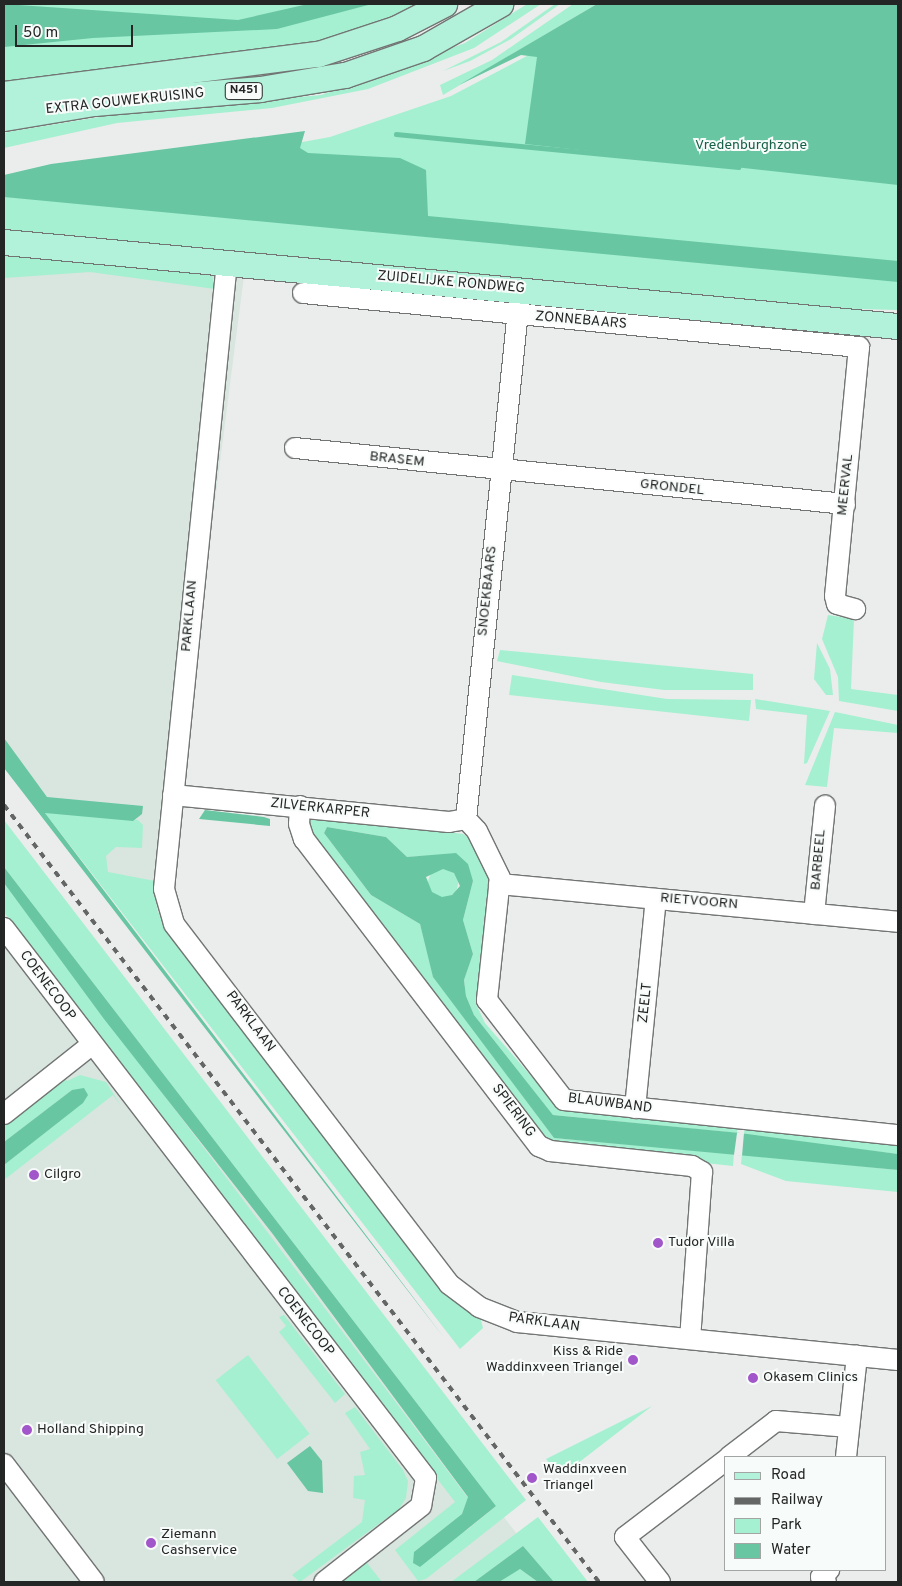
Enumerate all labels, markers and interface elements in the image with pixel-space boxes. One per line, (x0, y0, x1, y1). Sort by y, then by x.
scale bar (18, 15, 135, 47)
text: 50 m (23, 24, 58, 43)
road number: N451 (224, 82, 264, 100)
street label: EXTRA GOUWEKRUISING (45, 85, 205, 119)
park label: Vredenburghzone (695, 138, 807, 154)
street label: ZUIDELIJKE RONDWEG (376, 268, 526, 298)
street label: ZONNEBAARS (534, 309, 628, 333)
street label: BRASEM (369, 449, 425, 471)
street label: MEERVAL (834, 453, 858, 517)
street label: GRONDEL (639, 476, 705, 500)
street label: SNOEKBAARS (475, 545, 501, 637)
street label: PARKLAAN (178, 579, 202, 653)
street label: ZILVERKARPER (269, 795, 371, 823)
street label: BARBEEL (808, 829, 830, 891)
street label: RIETVOORN (659, 890, 739, 914)
street label: COENECOOP (15, 948, 79, 1024)
street label: ZEELT (636, 982, 656, 1024)
street label: PARKLAAN (222, 988, 278, 1056)
street label: SPIERING (488, 1081, 538, 1141)
street label: BLAUWBAND (567, 1090, 653, 1118)
place label: Cilgro (44, 1167, 81, 1183)
marker: Cilgro (28, 1169, 40, 1181)
place label: Tudor Villa (668, 1235, 735, 1251)
marker: Tudor Villa (652, 1237, 664, 1249)
street label: COENECOOP (273, 1284, 337, 1360)
street label: PARKLAAN (507, 1310, 581, 1336)
place label: Kiss & Ride Waddinxveen Triangel (485, 1344, 623, 1376)
marker: Kiss & Ride Waddinxveen Triangel (627, 1354, 639, 1366)
place label: Okasem Clinics (763, 1370, 858, 1386)
marker: Okasem Clinics (747, 1372, 759, 1384)
place label: Holland Shipping (37, 1422, 144, 1438)
marker: Holland Shipping (21, 1424, 33, 1436)
legend (724, 1456, 887, 1571)
place label: Waddinxveen Triangel (543, 1462, 627, 1494)
text: Road (771, 1466, 806, 1485)
marker: Waddinxveen Triangel (525, 1471, 539, 1485)
text: Railway (771, 1491, 823, 1510)
text: Park (771, 1516, 802, 1535)
place label: Ziemann Cashservice (161, 1527, 237, 1560)
marker: Ziemann Cashservice (145, 1537, 157, 1549)
text: Water (771, 1541, 810, 1560)

